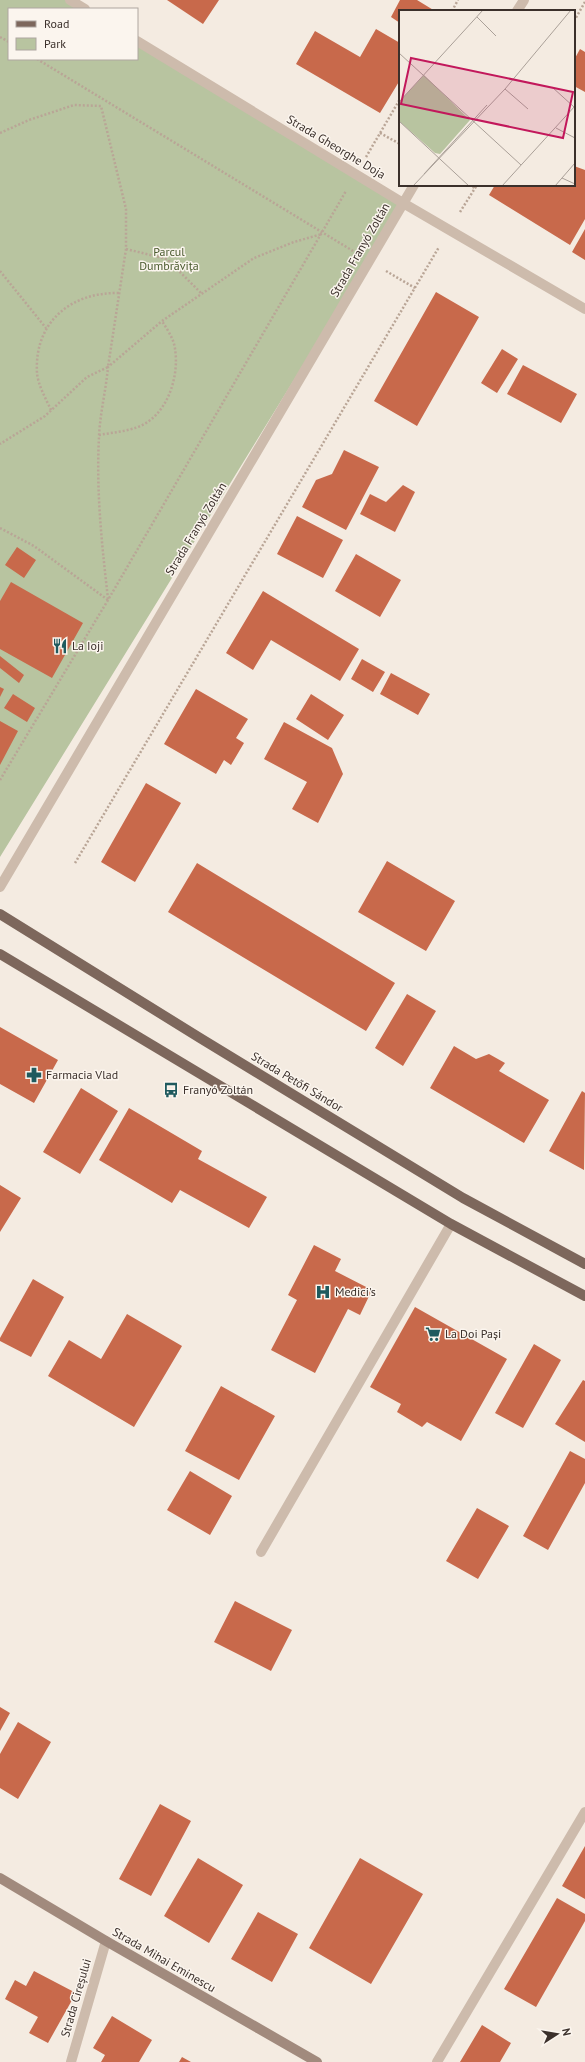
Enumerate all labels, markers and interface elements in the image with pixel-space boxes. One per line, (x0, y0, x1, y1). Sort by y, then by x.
legend (8, 8, 138, 60)
inset map (399, 10, 575, 186)
text: Road (44, 16, 69, 31)
text: Park (44, 36, 66, 51)
street label: Strada Gheorghe Doja (284, 111, 388, 182)
street label: Strada Franyó Zoltán (327, 200, 393, 299)
park label: Parcul Dumbrăvița (139, 244, 199, 273)
street label: Strada Franyó Zoltán (162, 479, 229, 578)
restaurant icon: La Ioji (51, 637, 69, 655)
place label: La Ioji (72, 638, 103, 653)
street label: Strada Petőfi Sándor (249, 1048, 346, 1115)
pharmacy icon: Farmacia Vlad (25, 1066, 43, 1084)
place label: Farmacia Vlad (46, 1067, 118, 1082)
bus stop icon: Franyó Zoltán (162, 1081, 180, 1099)
place label: Franyó Zoltán (183, 1082, 253, 1097)
hospital icon: Medici's (314, 1283, 332, 1301)
place label: Medici's (335, 1284, 376, 1299)
supermarket icon: La Doi Pași (424, 1325, 442, 1343)
place label: La Doi Pași (445, 1326, 501, 1341)
street label: Strada Mihai Eminescu (110, 1924, 219, 1995)
street label: Strada Cireșului (57, 1957, 94, 2039)
north arrow (537, 2014, 577, 2054)
text: N (559, 2027, 574, 2037)

